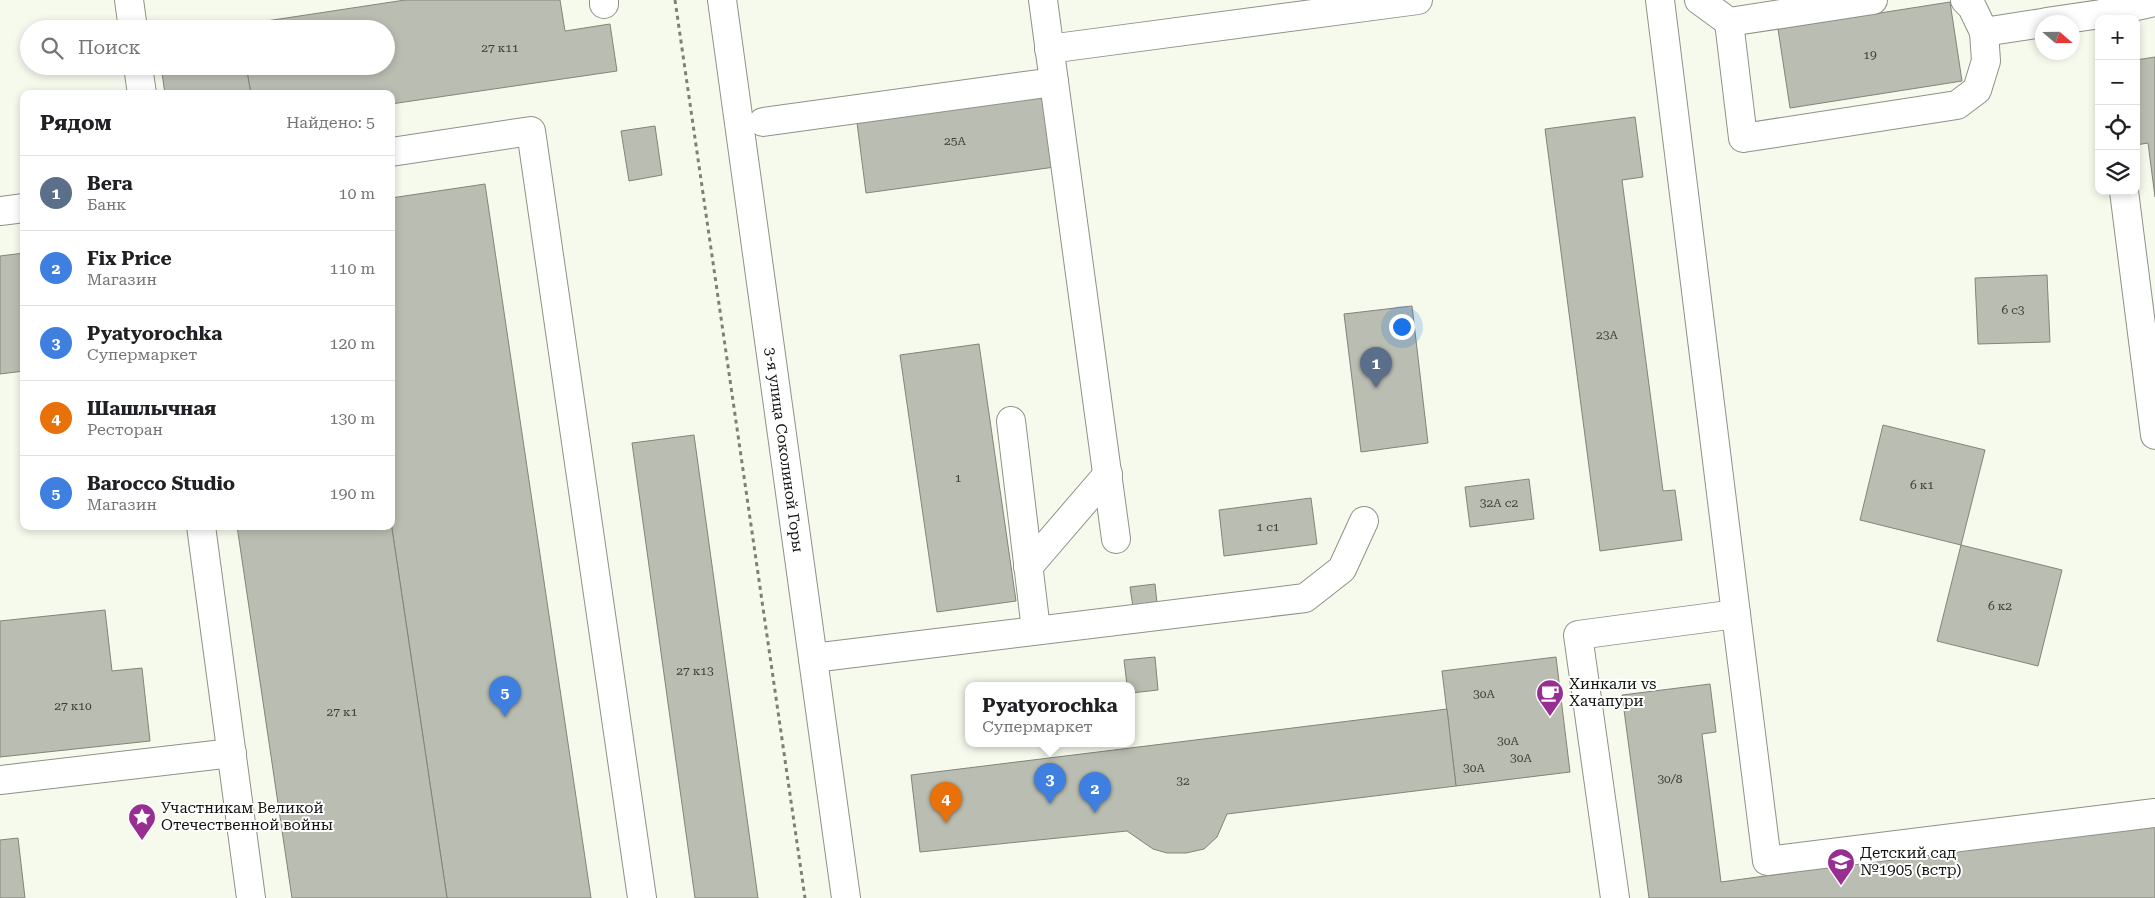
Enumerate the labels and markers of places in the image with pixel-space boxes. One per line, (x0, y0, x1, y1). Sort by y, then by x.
pin: 1 (1360, 347, 1392, 388)
place label: Хинкали vs Хачапури (1569, 675, 1656, 710)
pin: 5 (489, 676, 521, 717)
cafe icon: Хинкали vs Хачапури (1535, 678, 1565, 717)
pin: 3 (1034, 763, 1066, 804)
pin: 2 (1079, 772, 1111, 813)
pin: 4 (930, 782, 962, 823)
place label: Участникам Великой Отечественной войны (161, 799, 333, 834)
place icon: Участникам Великой Отечественной войны (127, 802, 157, 841)
place label: Детский сад №1905 (встр) (1860, 844, 1961, 879)
school or university icon: Детский сад №1905 (встр) (1826, 847, 1856, 886)

